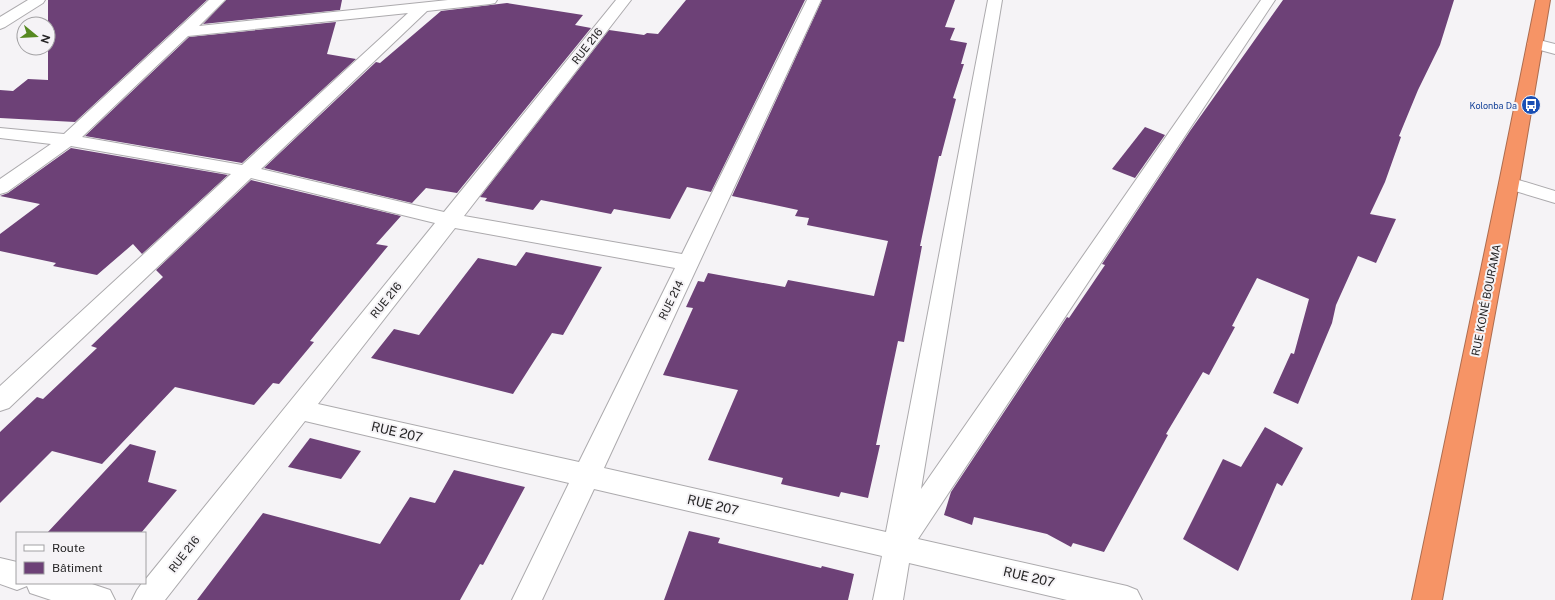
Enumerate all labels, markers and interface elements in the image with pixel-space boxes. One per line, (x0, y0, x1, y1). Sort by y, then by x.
north arrow (16, 16, 56, 56)
street label: RUE 216 (569, 26, 605, 66)
text: N (38, 33, 53, 45)
bus stop icon: Kolonba Da (1520, 94, 1542, 116)
place label: Kolonba Da (1470, 100, 1517, 111)
street label: RUE KONÉ BOURAMA (1468, 243, 1503, 357)
street label: RUE 214 (656, 278, 686, 322)
street label: RUE 216 (368, 280, 404, 320)
street label: RUE 207 (370, 419, 424, 445)
street label: RUE 207 (686, 492, 740, 518)
legend (16, 532, 146, 584)
street label: RUE 216 (166, 534, 202, 574)
text: Route (52, 541, 85, 555)
text: Bâtiment (52, 561, 103, 575)
street label: RUE 207 (1002, 564, 1056, 590)

